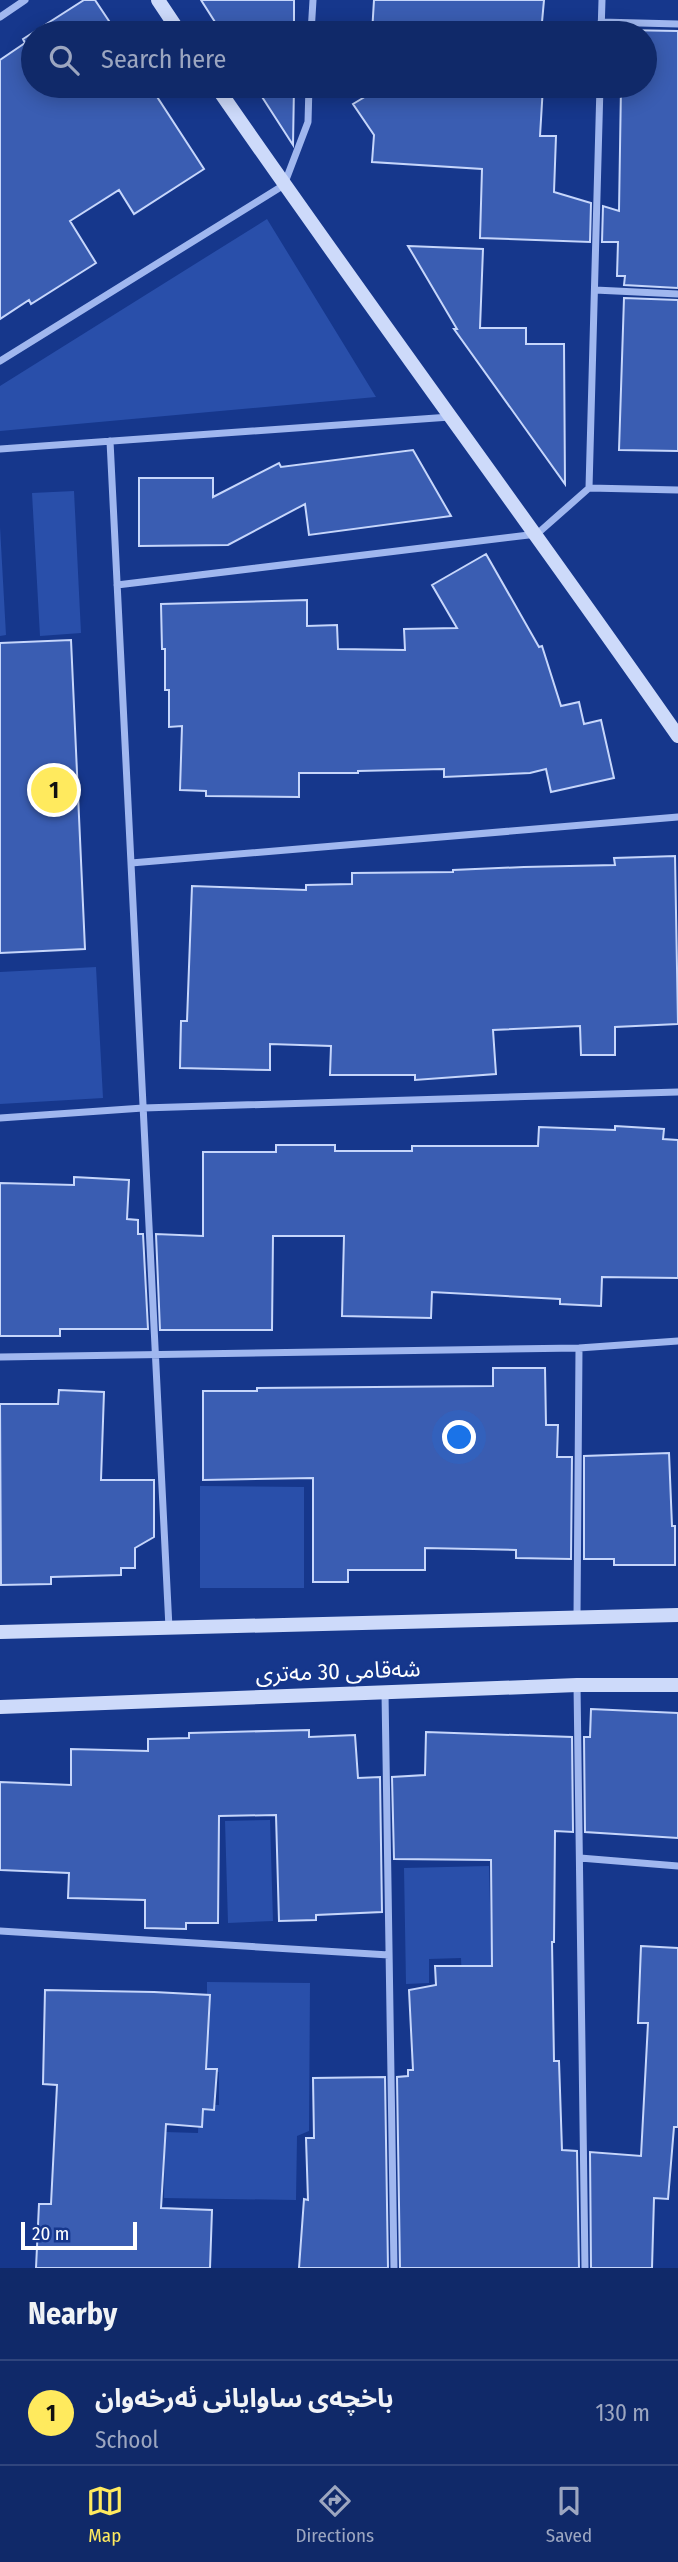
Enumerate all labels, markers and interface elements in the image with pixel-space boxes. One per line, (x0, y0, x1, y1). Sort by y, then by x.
search box (21, 21, 657, 98)
icon: search (45, 41, 83, 79)
text: Search here (101, 44, 226, 75)
pin: 1 (31, 764, 77, 816)
your location (442, 1420, 476, 1454)
street label: شەقامی 30 مەتری (255, 1654, 421, 1688)
scale bar (21, 2219, 136, 2251)
text: 20 m (32, 2222, 69, 2245)
text: Nearby (28, 2296, 117, 2332)
text: باخچەی ساوایانی ئەرخەوان (95, 2383, 394, 2414)
text: 1 (46, 2399, 56, 2427)
text: 130 m (596, 2399, 650, 2427)
text: School (95, 2426, 159, 2454)
tab: Map (86, 2482, 124, 2547)
tab: Directions (296, 2482, 374, 2547)
tab: Saved (546, 2482, 592, 2547)

